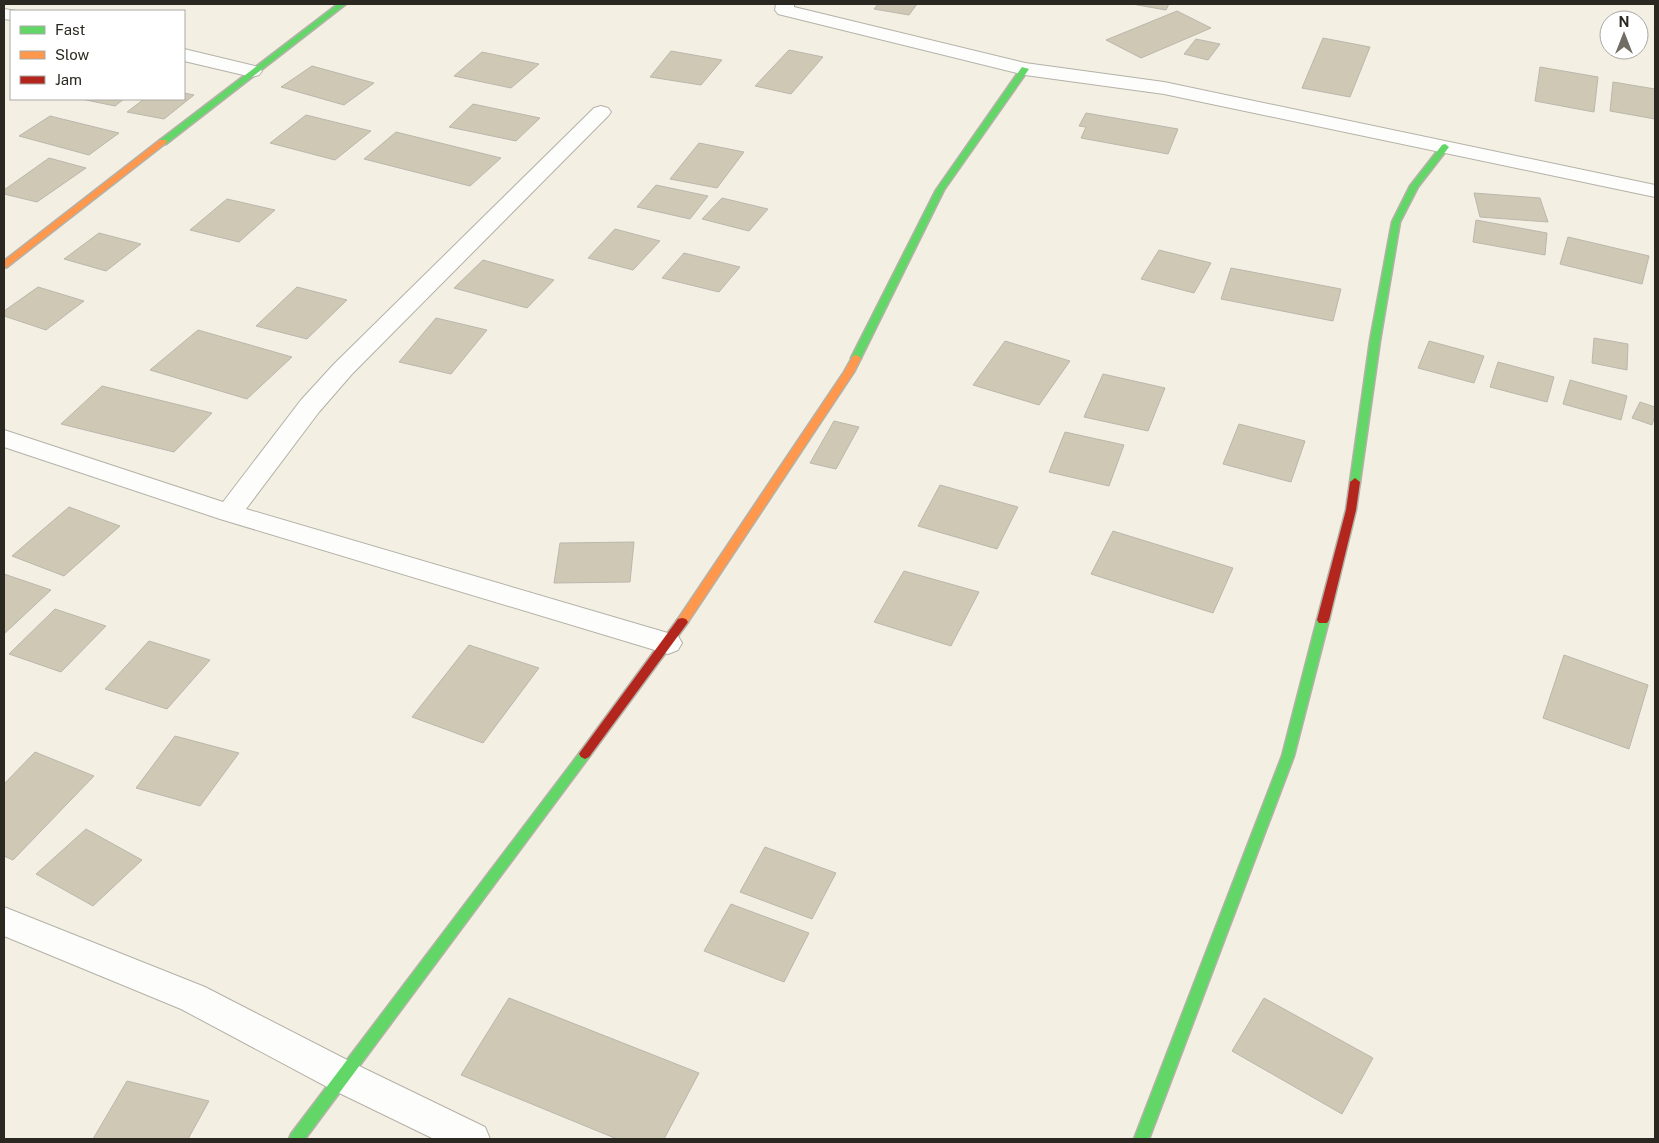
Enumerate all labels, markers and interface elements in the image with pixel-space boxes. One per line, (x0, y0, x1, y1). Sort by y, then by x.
legend (10, 10, 185, 100)
north arrow (1599, 10, 1649, 60)
text: N (1619, 14, 1629, 30)
text: Fast (55, 21, 85, 38)
text: Slow (55, 46, 90, 63)
text: Jam (55, 71, 82, 88)

